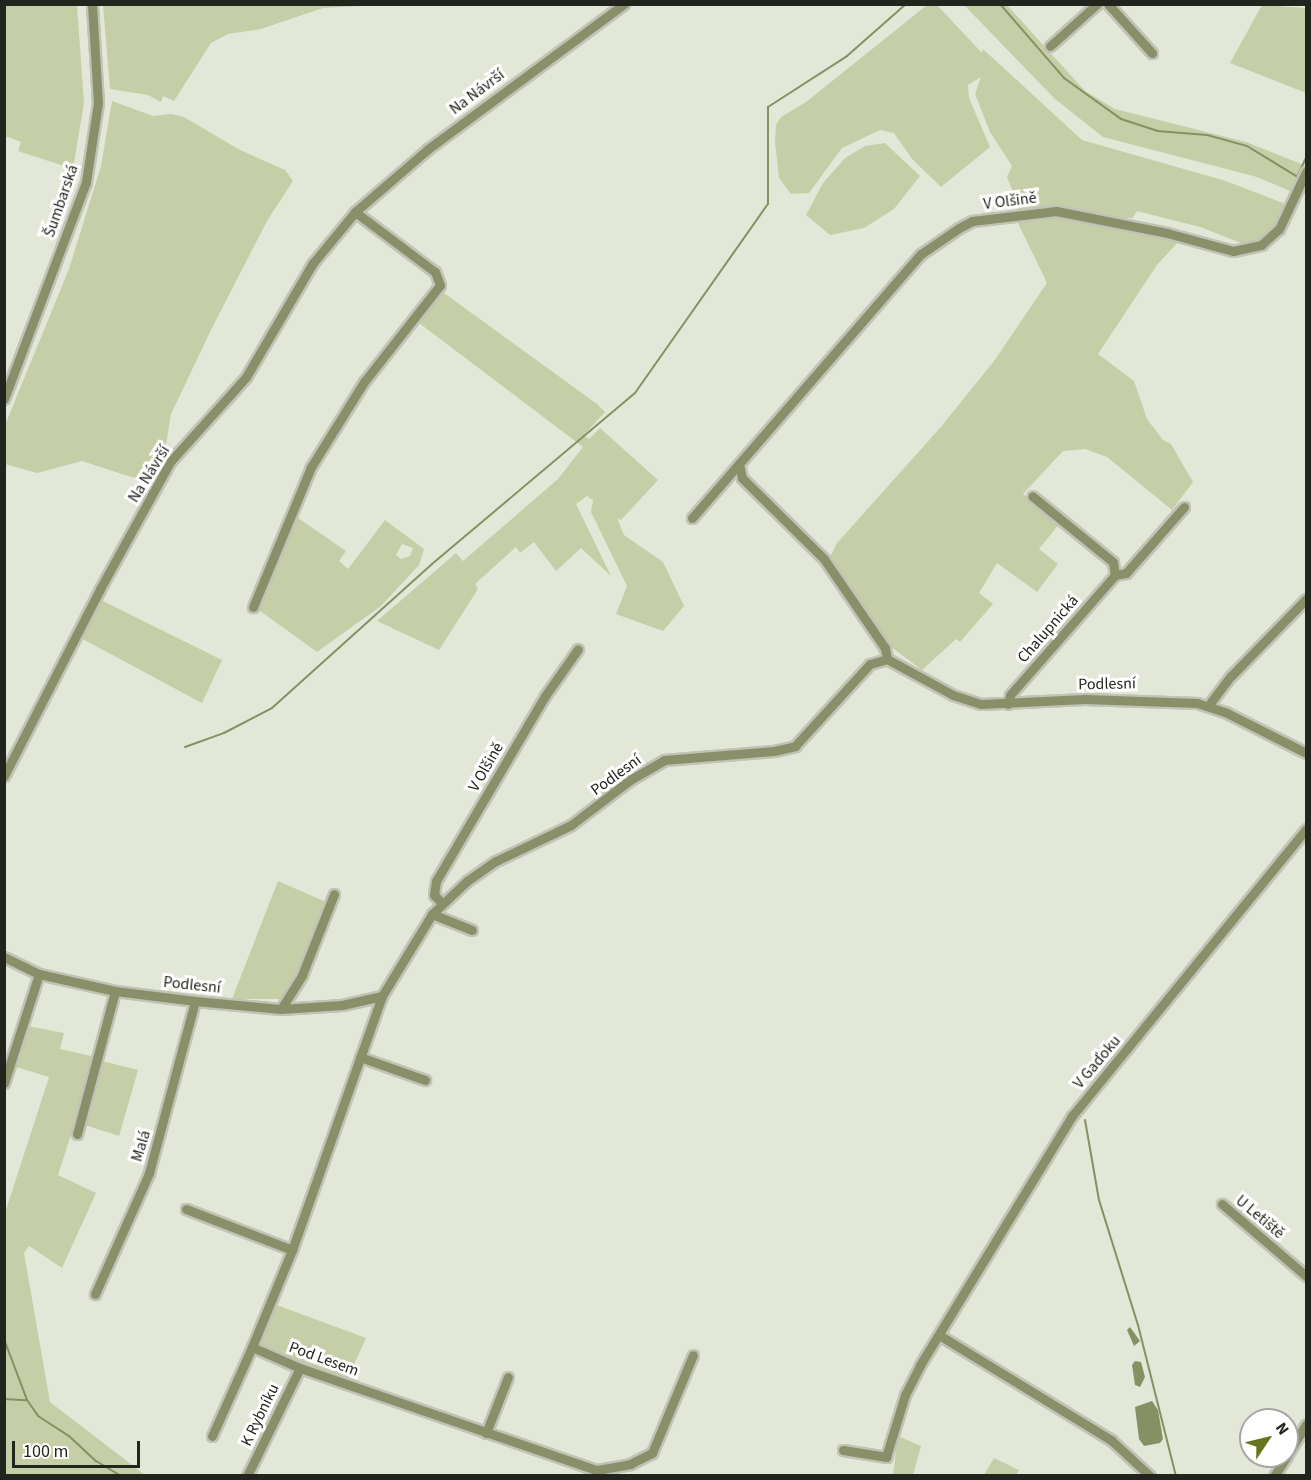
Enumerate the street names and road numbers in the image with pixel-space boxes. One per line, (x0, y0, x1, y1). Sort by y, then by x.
street label: Na Návrší (446, 65, 508, 119)
street label: Šumbarská (40, 162, 82, 240)
street label: V Olšině (982, 188, 1038, 214)
street label: Na Návrší (124, 442, 174, 506)
street label: Chalupnická (1013, 591, 1083, 667)
street label: Podlesní (1078, 674, 1136, 694)
street label: V Olšině (464, 739, 508, 795)
street label: Podlesní (587, 750, 645, 800)
street label: Podlesní (162, 972, 222, 998)
street label: V Gaďoku (1069, 1031, 1125, 1093)
street label: Malá (127, 1128, 155, 1164)
street label: U Letiště (1232, 1191, 1288, 1243)
street label: Pod Lesem (286, 1338, 362, 1380)
street label: K Rybníku (237, 1381, 283, 1449)

